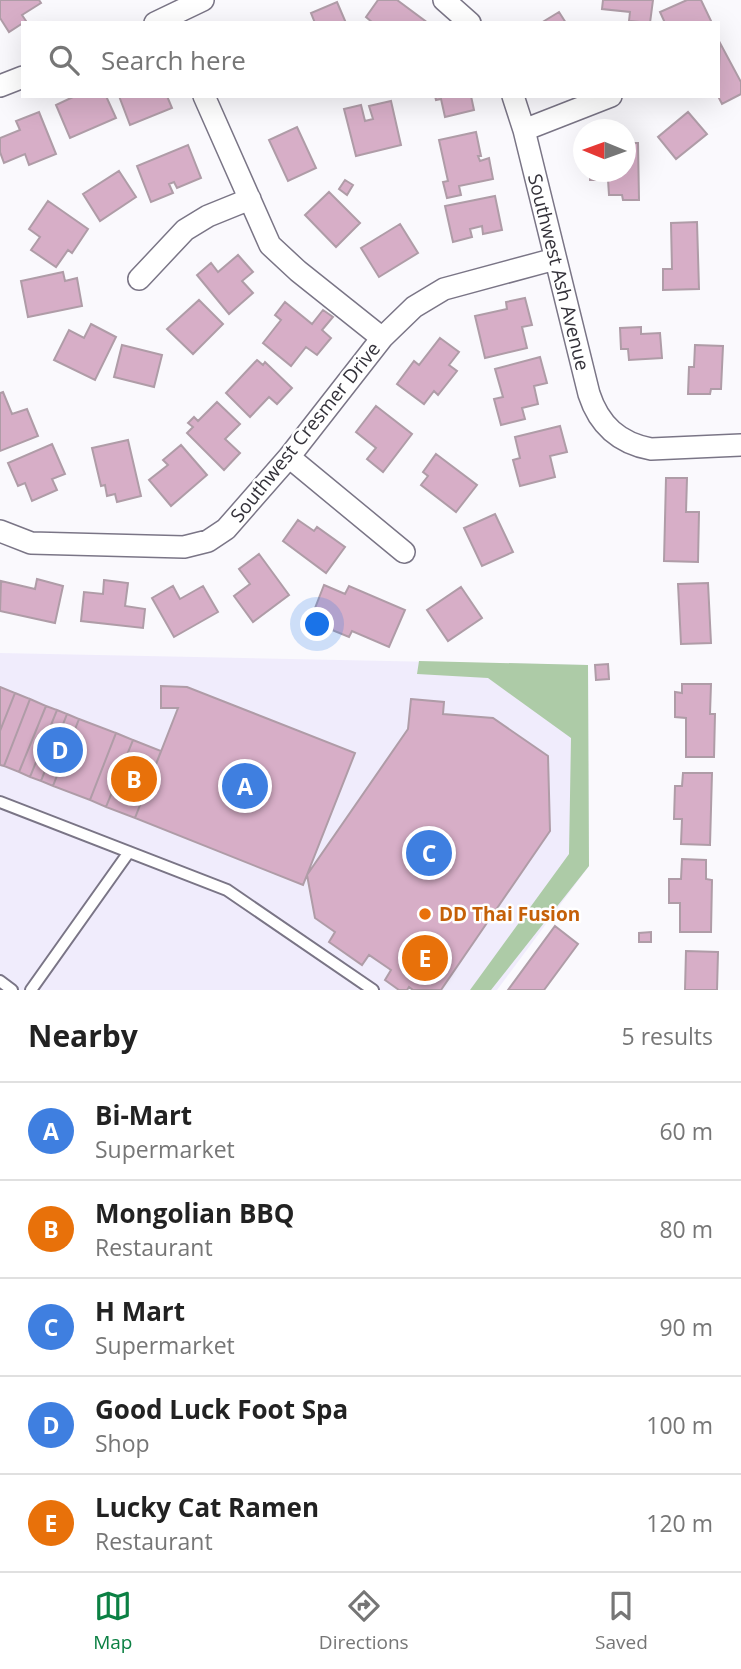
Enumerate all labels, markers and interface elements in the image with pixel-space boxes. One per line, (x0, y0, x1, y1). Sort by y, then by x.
search box (21, 21, 720, 98)
icon: search (45, 41, 83, 79)
text: Search here (101, 42, 246, 78)
north arrow (573, 119, 636, 182)
street label: Southwest Ash Avenue (522, 171, 596, 373)
street label: Southwest Cresmer Drive (224, 336, 386, 528)
your location (300, 607, 334, 641)
pin: D (37, 724, 83, 776)
pin: B (111, 753, 157, 805)
pin: A (222, 760, 268, 812)
pin: C (406, 827, 452, 879)
place label: DD Thai Fusion (439, 901, 580, 927)
marker: DD Thai Fusion (417, 906, 433, 922)
pin: E (402, 932, 448, 984)
text: Nearby (28, 1015, 138, 1056)
text: 5 results (622, 1020, 713, 1052)
text: Bi-Mart (95, 1097, 192, 1133)
text: A (43, 1115, 59, 1147)
text: 60 m (659, 1115, 713, 1147)
text: Supermarket (95, 1133, 235, 1165)
text: Mongolian BBQ (95, 1195, 295, 1231)
text: B (43, 1213, 59, 1245)
text: 80 m (659, 1213, 713, 1245)
text: Restaurant (95, 1231, 213, 1263)
text: H Mart (95, 1293, 185, 1329)
text: C (44, 1311, 58, 1343)
text: 90 m (659, 1311, 713, 1343)
text: Supermarket (95, 1329, 235, 1361)
text: Good Luck Foot Spa (95, 1391, 348, 1427)
text: D (42, 1409, 60, 1441)
text: 100 m (646, 1409, 713, 1441)
text: Shop (95, 1427, 150, 1459)
text: Lucky Cat Ramen (95, 1489, 319, 1525)
text: E (45, 1507, 57, 1539)
text: 120 m (646, 1507, 713, 1539)
text: Restaurant (95, 1525, 213, 1557)
tab: Map (93, 1587, 132, 1655)
tab: Directions (319, 1587, 409, 1655)
tab: Saved (595, 1587, 648, 1655)

